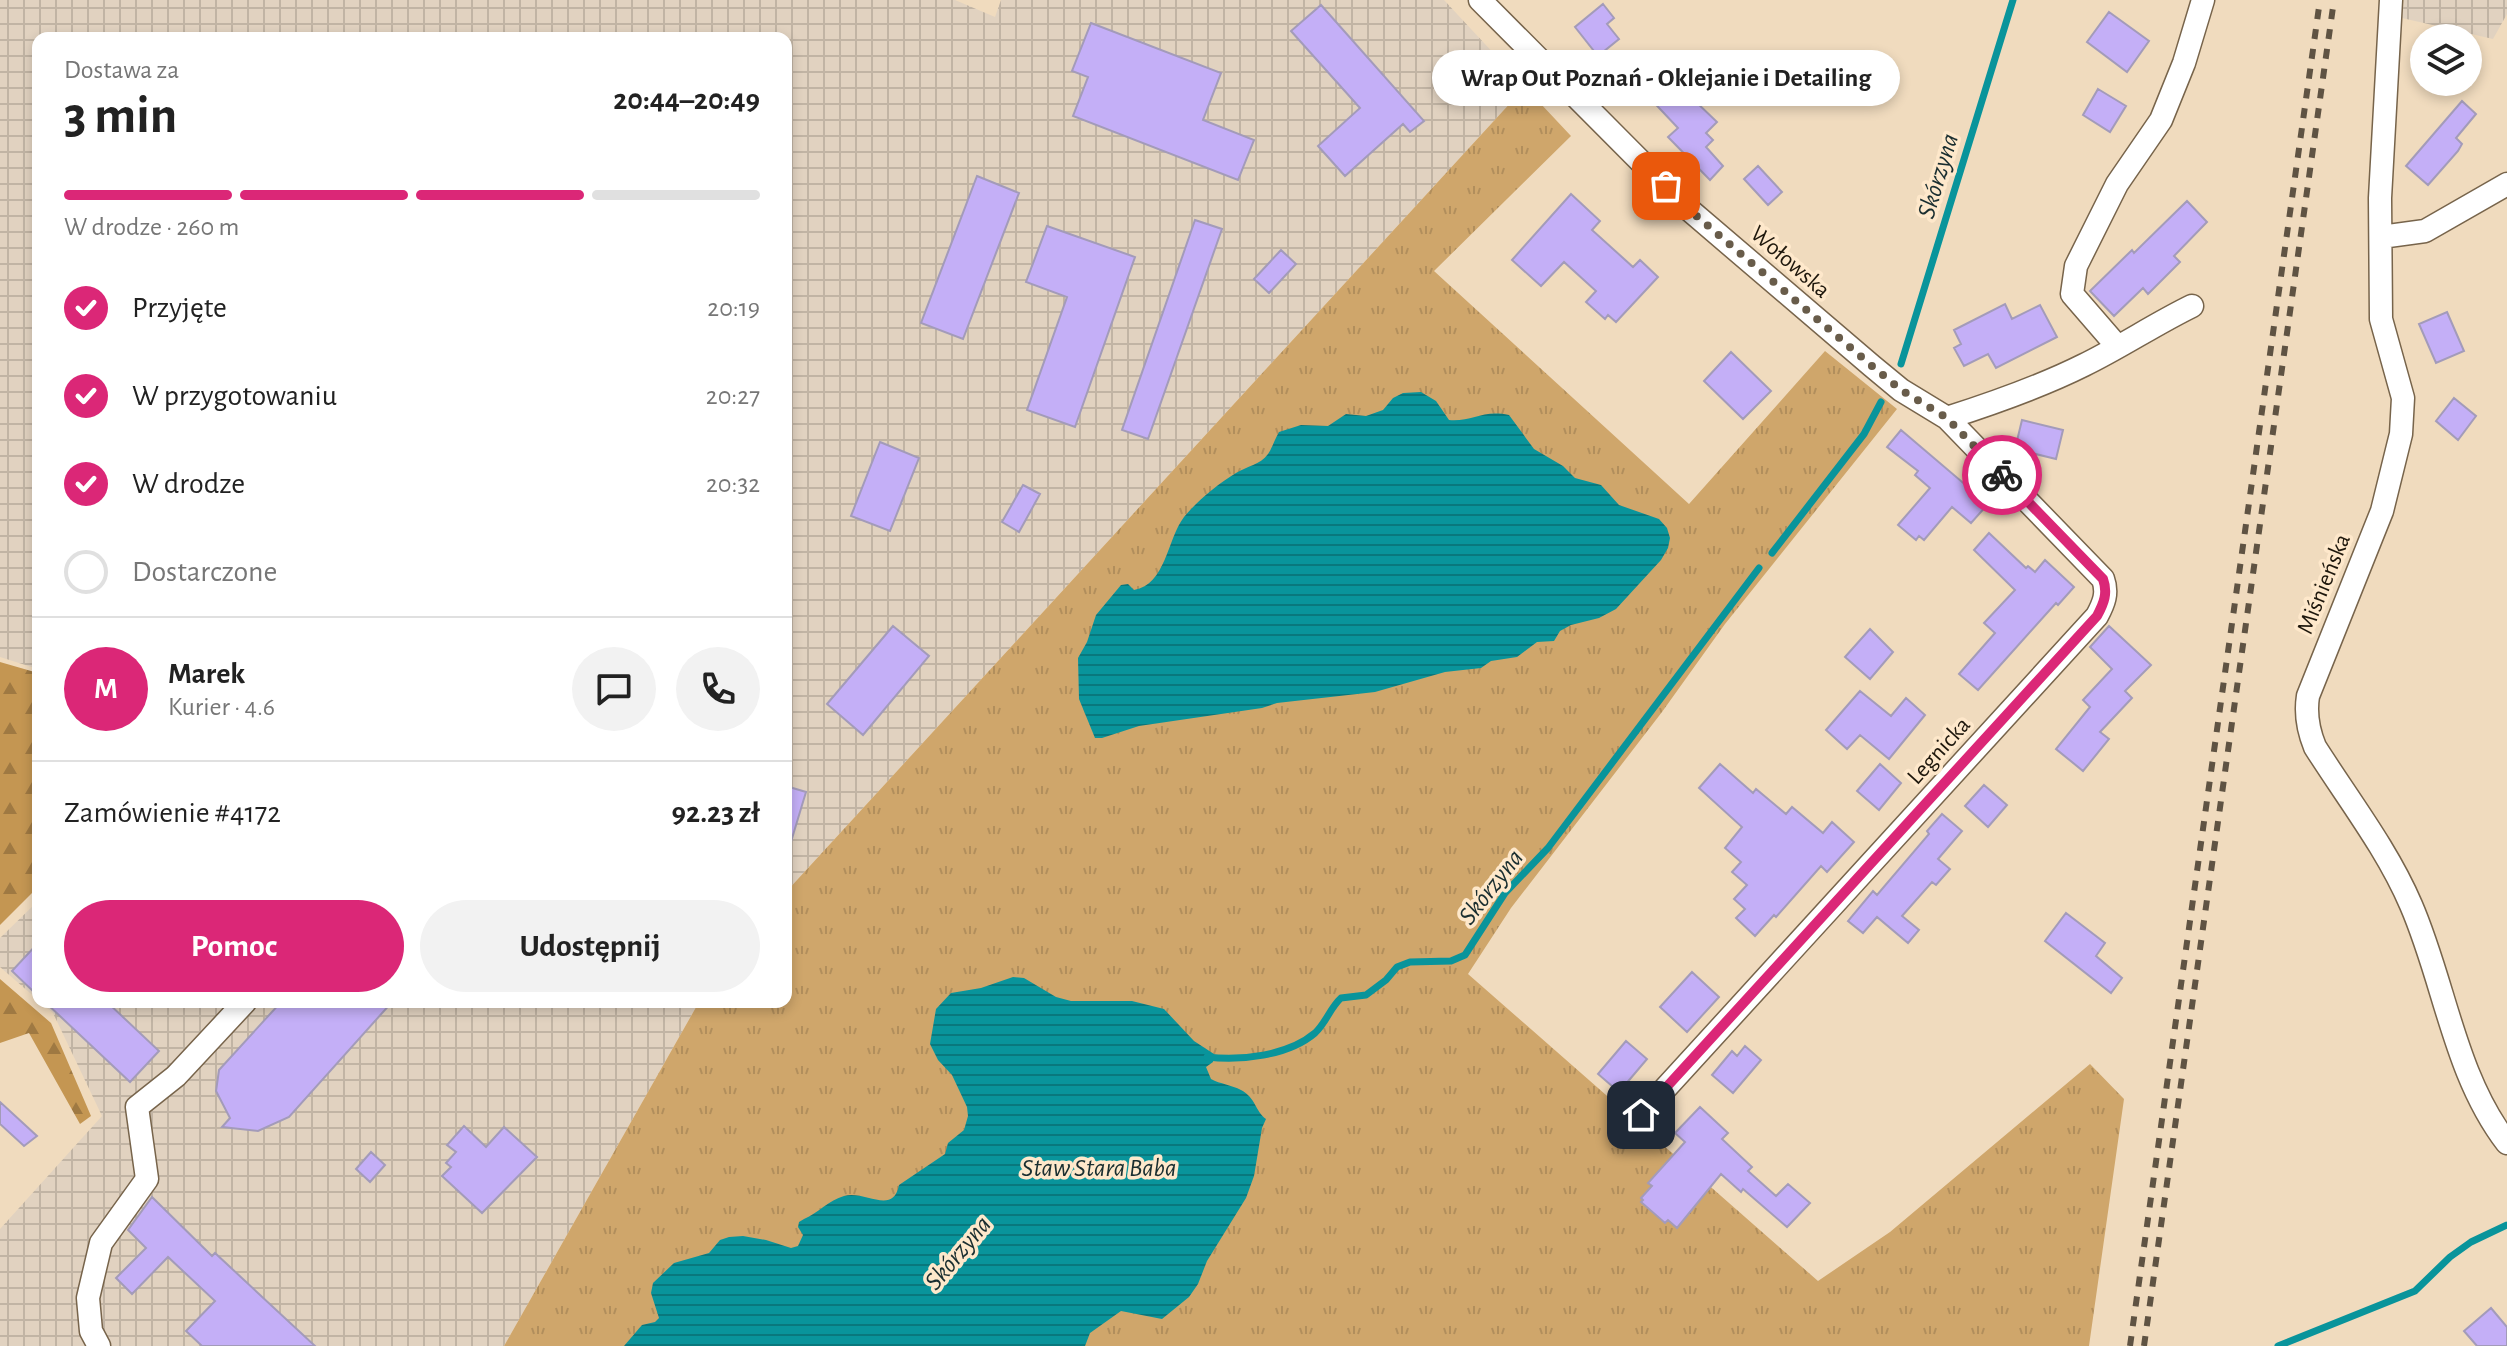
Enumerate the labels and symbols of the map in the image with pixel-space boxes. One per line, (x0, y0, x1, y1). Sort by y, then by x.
callout: Wrap Out Poznań - Oklejanie i Detailing (1432, 50, 1900, 106)
water label: Skórzyna (1913, 130, 1963, 222)
pin (1632, 152, 1700, 220)
street label: Wołowska (1746, 221, 1834, 303)
courier (1962, 435, 2042, 515)
street label: Miśnieńska (2293, 531, 2355, 637)
street label: Legnicka (1903, 713, 1975, 789)
water label: Skórzyna (1454, 845, 1528, 929)
pin (1607, 1081, 1675, 1149)
water label: Staw Stara Baba (1022, 1155, 1176, 1181)
water label: Skórzyna (920, 1211, 996, 1295)

